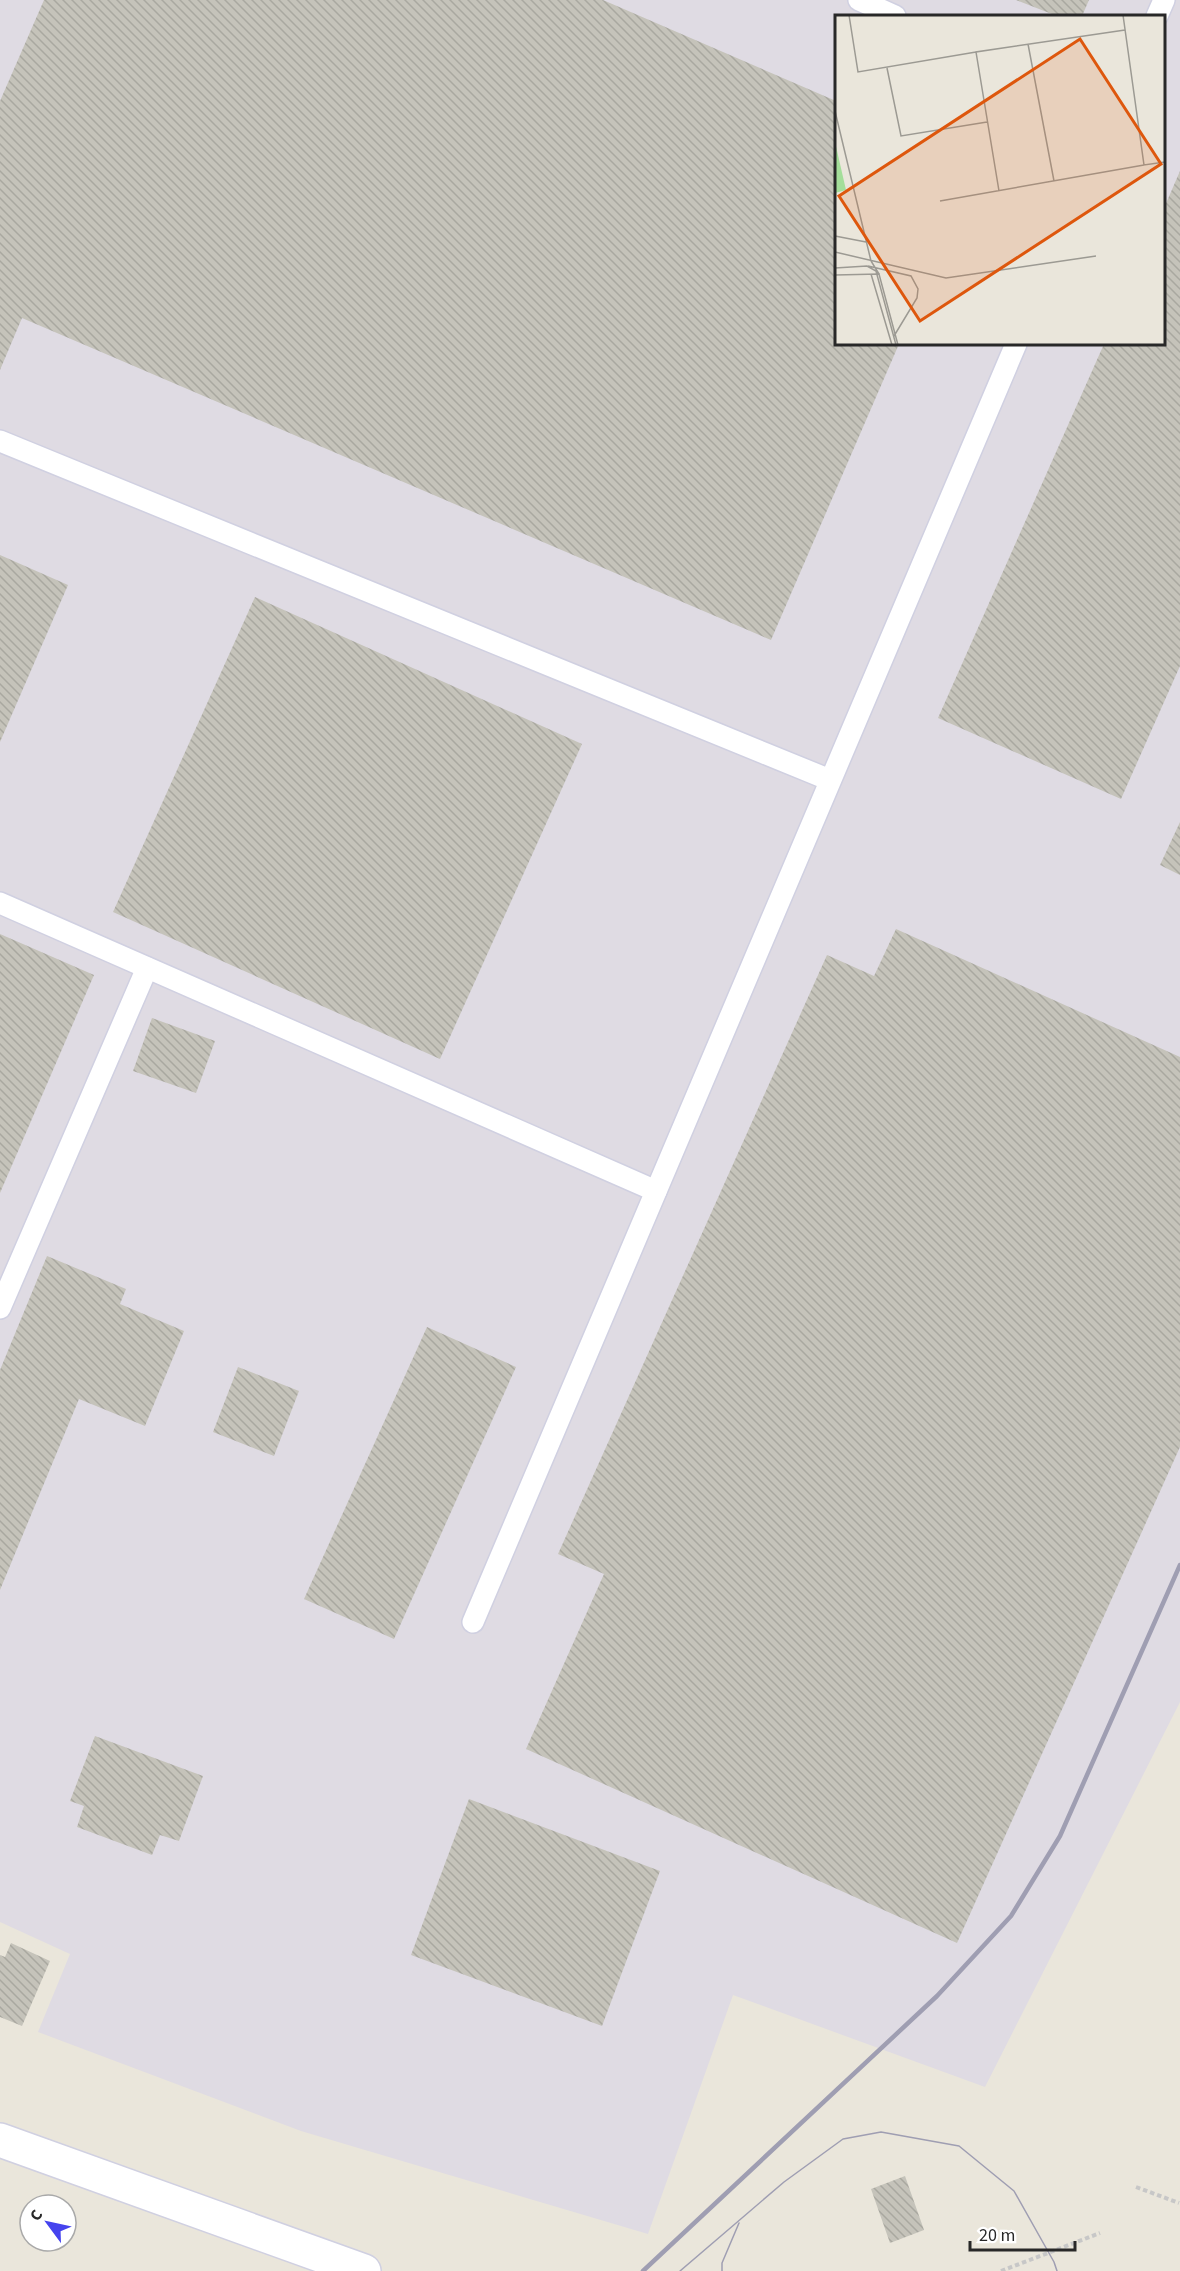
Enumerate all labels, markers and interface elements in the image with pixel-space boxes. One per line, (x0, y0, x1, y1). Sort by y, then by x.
inset map (835, 15, 1165, 345)
north arrow (18, 2193, 78, 2253)
text: С (24, 2205, 48, 2225)
scale bar (970, 2214, 1075, 2252)
text: 20 m (979, 2223, 1015, 2248)

